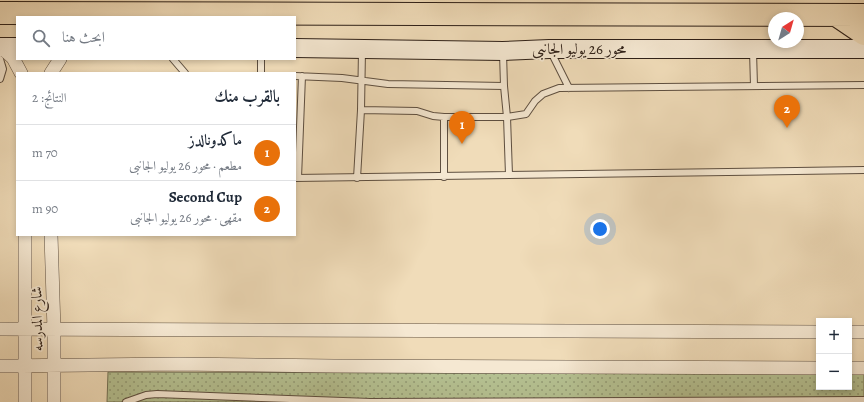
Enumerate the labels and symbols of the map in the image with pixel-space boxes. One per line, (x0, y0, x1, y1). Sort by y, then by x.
north arrow (768, 12, 804, 48)
street label: محور 26 يوليو الجانبى (532, 39, 626, 60)
pin: 2 (774, 95, 800, 128)
pin: 1 (449, 111, 475, 144)
your location (590, 219, 610, 239)
street label: شارع المدرسه (26, 286, 51, 352)

